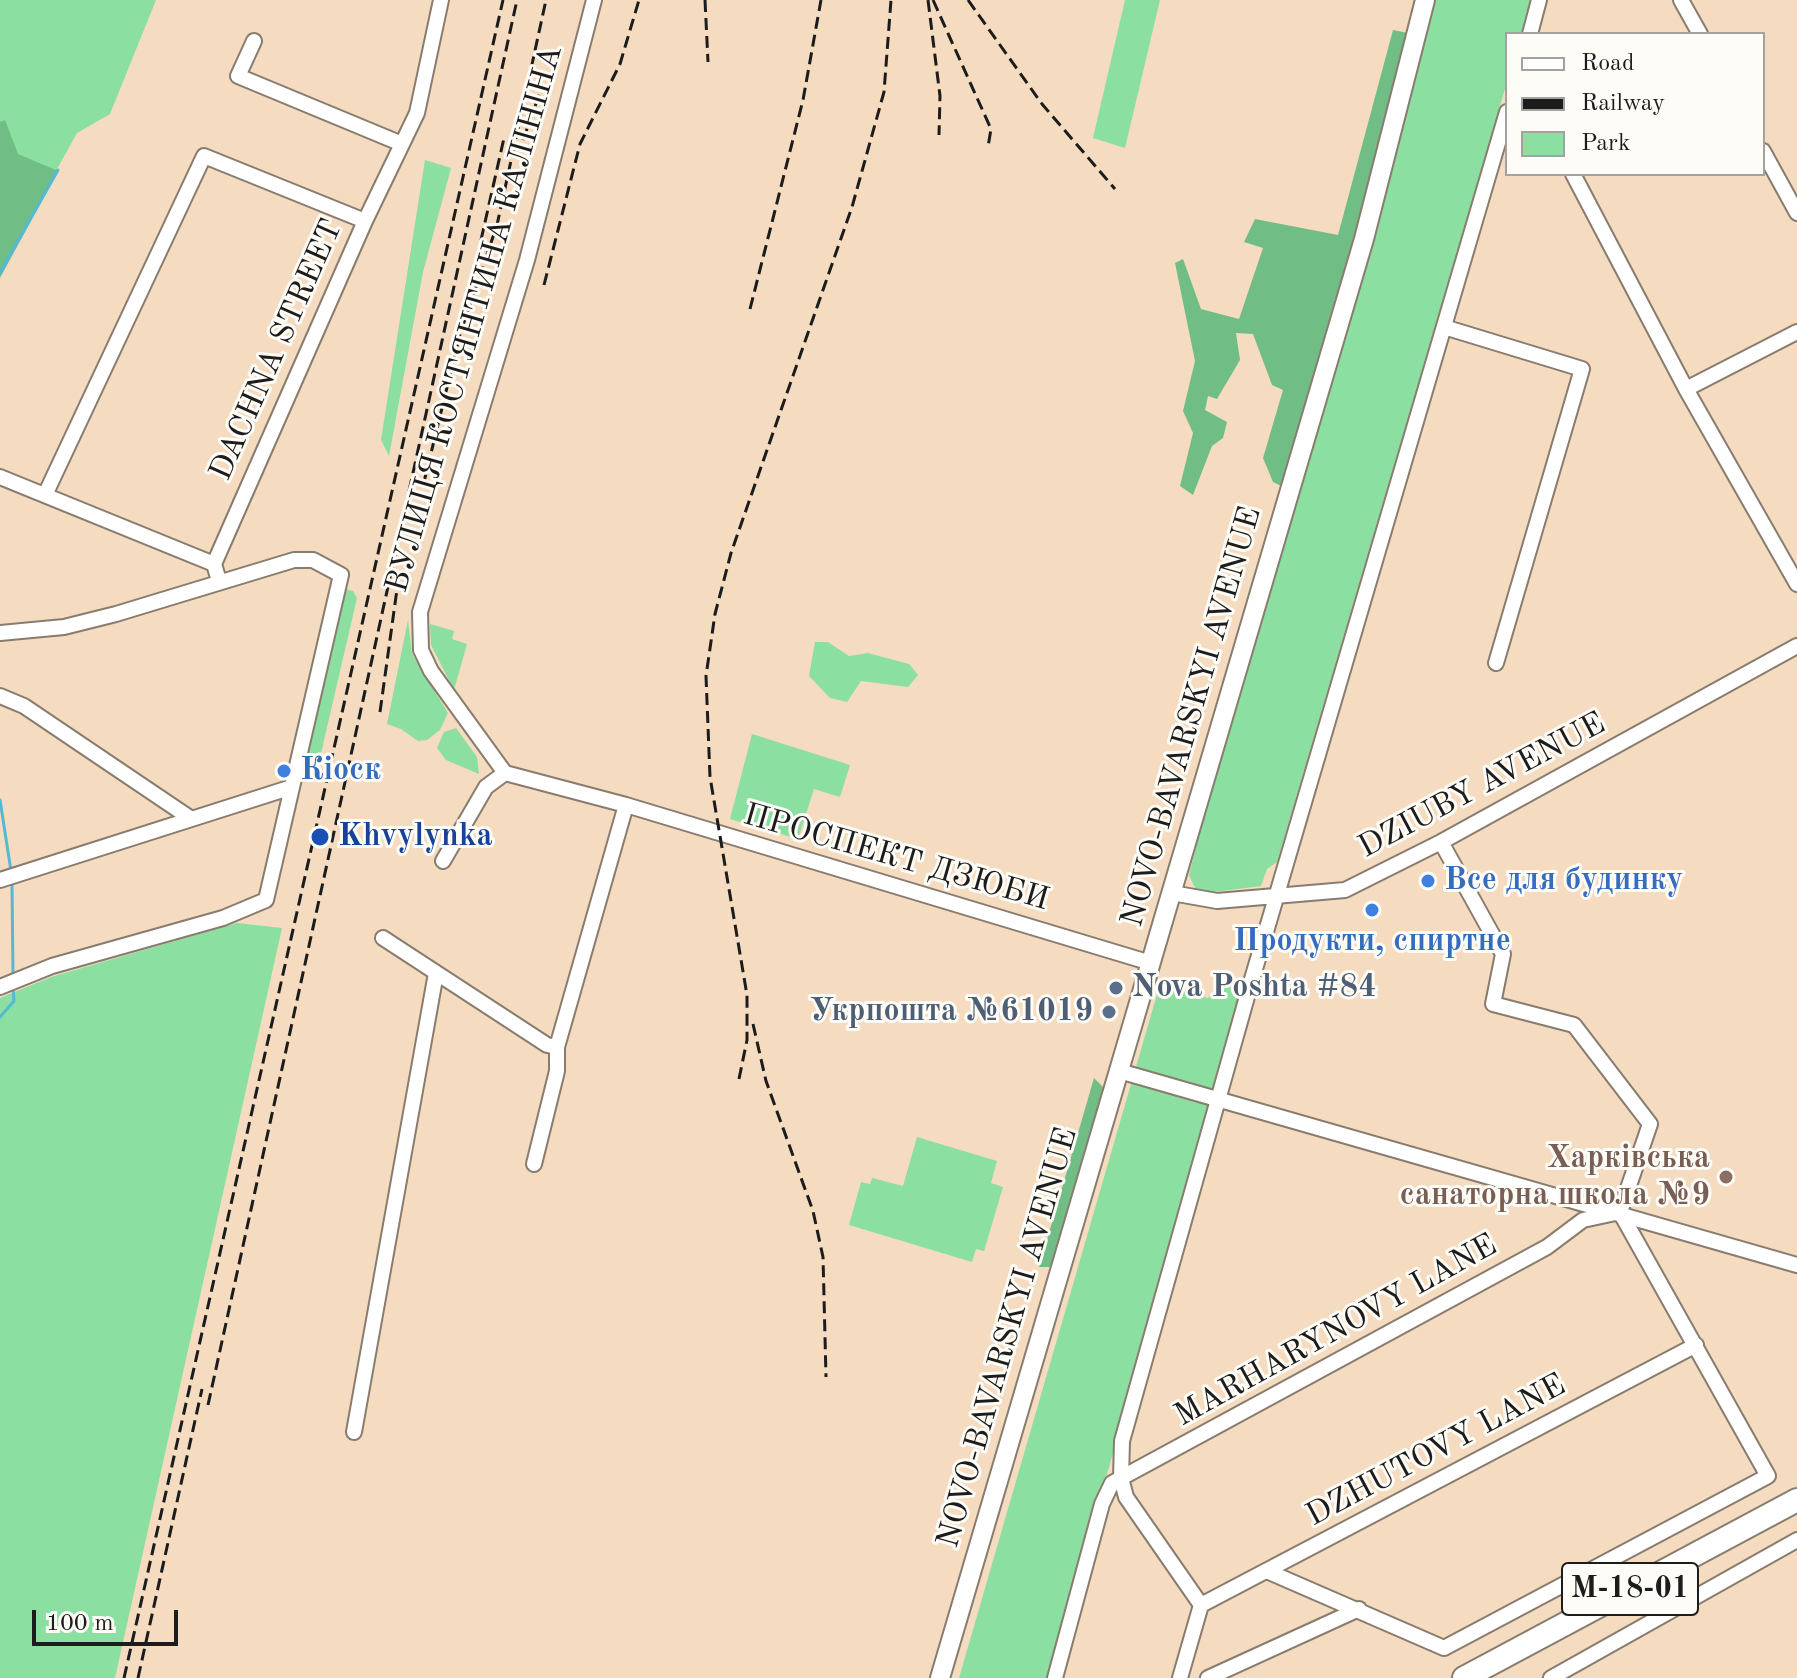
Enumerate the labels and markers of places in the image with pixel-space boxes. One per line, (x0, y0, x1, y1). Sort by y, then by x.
place label: Кіоск (300, 752, 381, 790)
marker: Кіоск (275, 762, 293, 780)
place label: Khvylynka (338, 818, 493, 856)
marker: Khvylynka (309, 826, 331, 848)
place label: Все для будинку (1444, 862, 1683, 900)
marker: Все для будинку (1419, 872, 1437, 890)
marker: Продукти, спиртне (1363, 901, 1381, 919)
place label: Продукти, спиртне (1233, 923, 1511, 961)
place label: Nova Poshta #84 (1132, 969, 1377, 1007)
marker: Nova Poshta #84 (1107, 979, 1125, 997)
place label: Укрпошта №61019 (809, 993, 1093, 1031)
marker: Укрпошта №61019 (1100, 1003, 1118, 1021)
place label: Харківська санаторна школа №9 (1400, 1140, 1710, 1215)
marker: Харківська санаторна школа №9 (1717, 1168, 1735, 1186)

